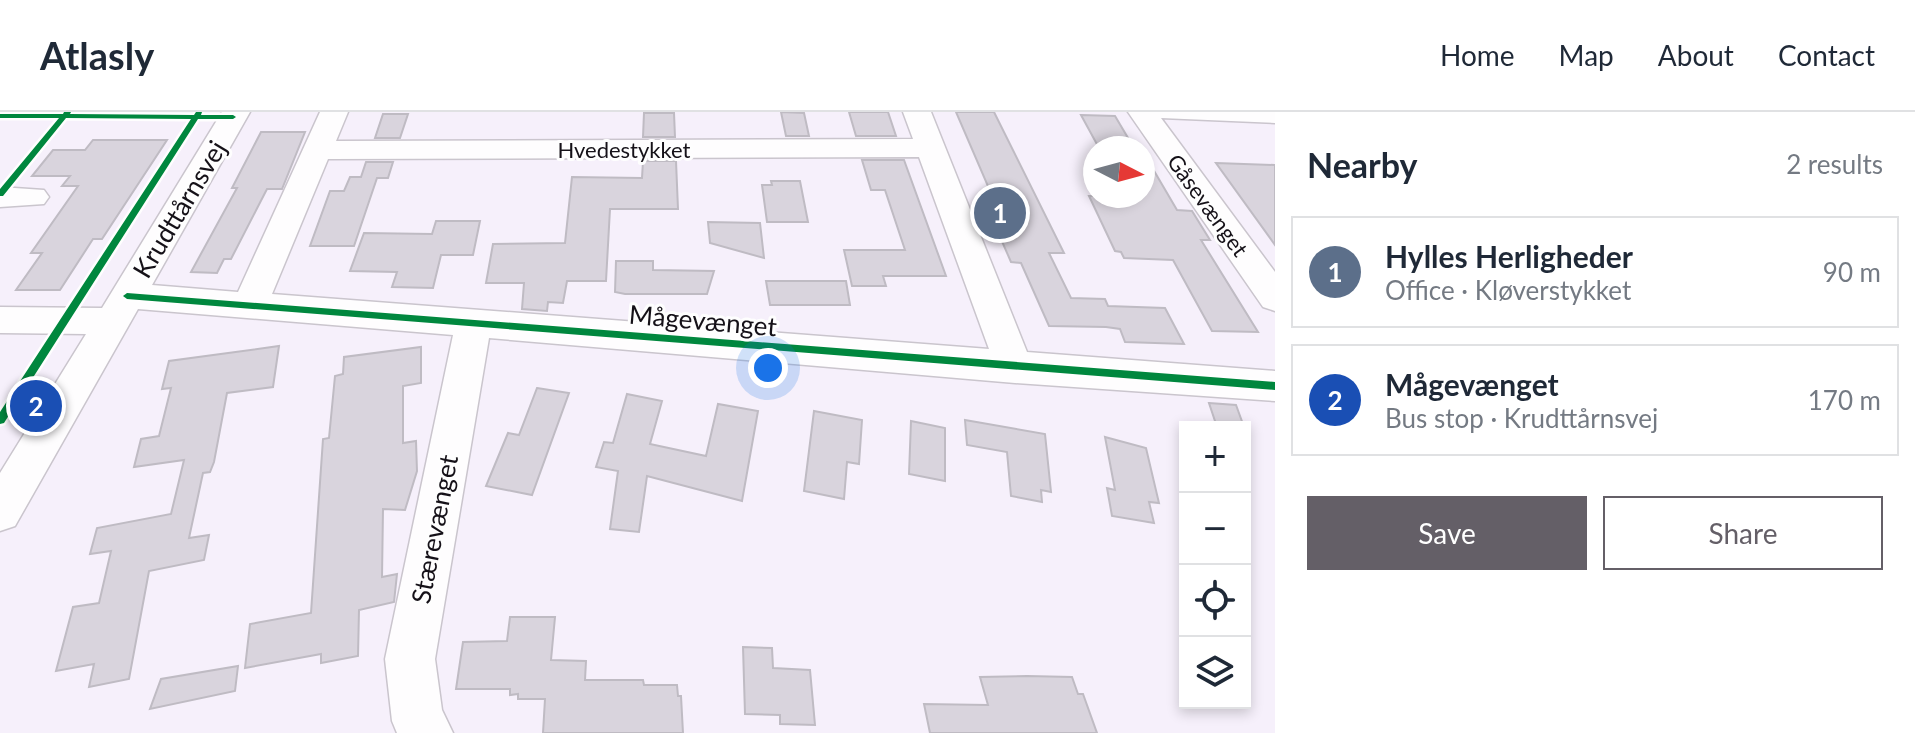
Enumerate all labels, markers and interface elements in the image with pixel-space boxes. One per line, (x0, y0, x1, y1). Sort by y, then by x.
text: Atlasly (40, 32, 154, 78)
text: Home (1440, 38, 1515, 72)
text: Map (1559, 38, 1614, 72)
text: About (1658, 38, 1734, 72)
text: Contact (1778, 38, 1875, 72)
street label: Krudttårnsvej (126, 135, 232, 283)
street label: Hvedestykket (557, 136, 691, 163)
north arrow (1083, 136, 1155, 208)
text: Nearby (1307, 144, 1418, 185)
text: 2 results (1786, 148, 1883, 180)
street label: Gåsevænget (1162, 149, 1254, 261)
pin: 1 (974, 183, 1026, 243)
text: Hylles Herligheder (1385, 238, 1633, 274)
text: 1 (1327, 256, 1343, 288)
text: 90 m (1823, 256, 1881, 288)
text: Office · Kløverstykket (1385, 274, 1631, 306)
street label: Mågevænget (628, 298, 779, 342)
your location (748, 348, 788, 388)
text: Mågevænget (1385, 366, 1559, 402)
pin: 2 (10, 376, 62, 436)
text: 2 (1327, 384, 1343, 416)
text: 170 m (1808, 384, 1881, 416)
text: Bus stop · Krudttårnsvej (1385, 402, 1658, 434)
map controls (1179, 421, 1251, 709)
button: + (1179, 421, 1251, 493)
street label: Stærevænget (404, 451, 464, 606)
button: − (1179, 493, 1251, 565)
button: Save (1307, 496, 1587, 570)
button: Share (1603, 496, 1883, 570)
button: locate (1179, 565, 1251, 637)
button: layers (1179, 637, 1251, 709)

